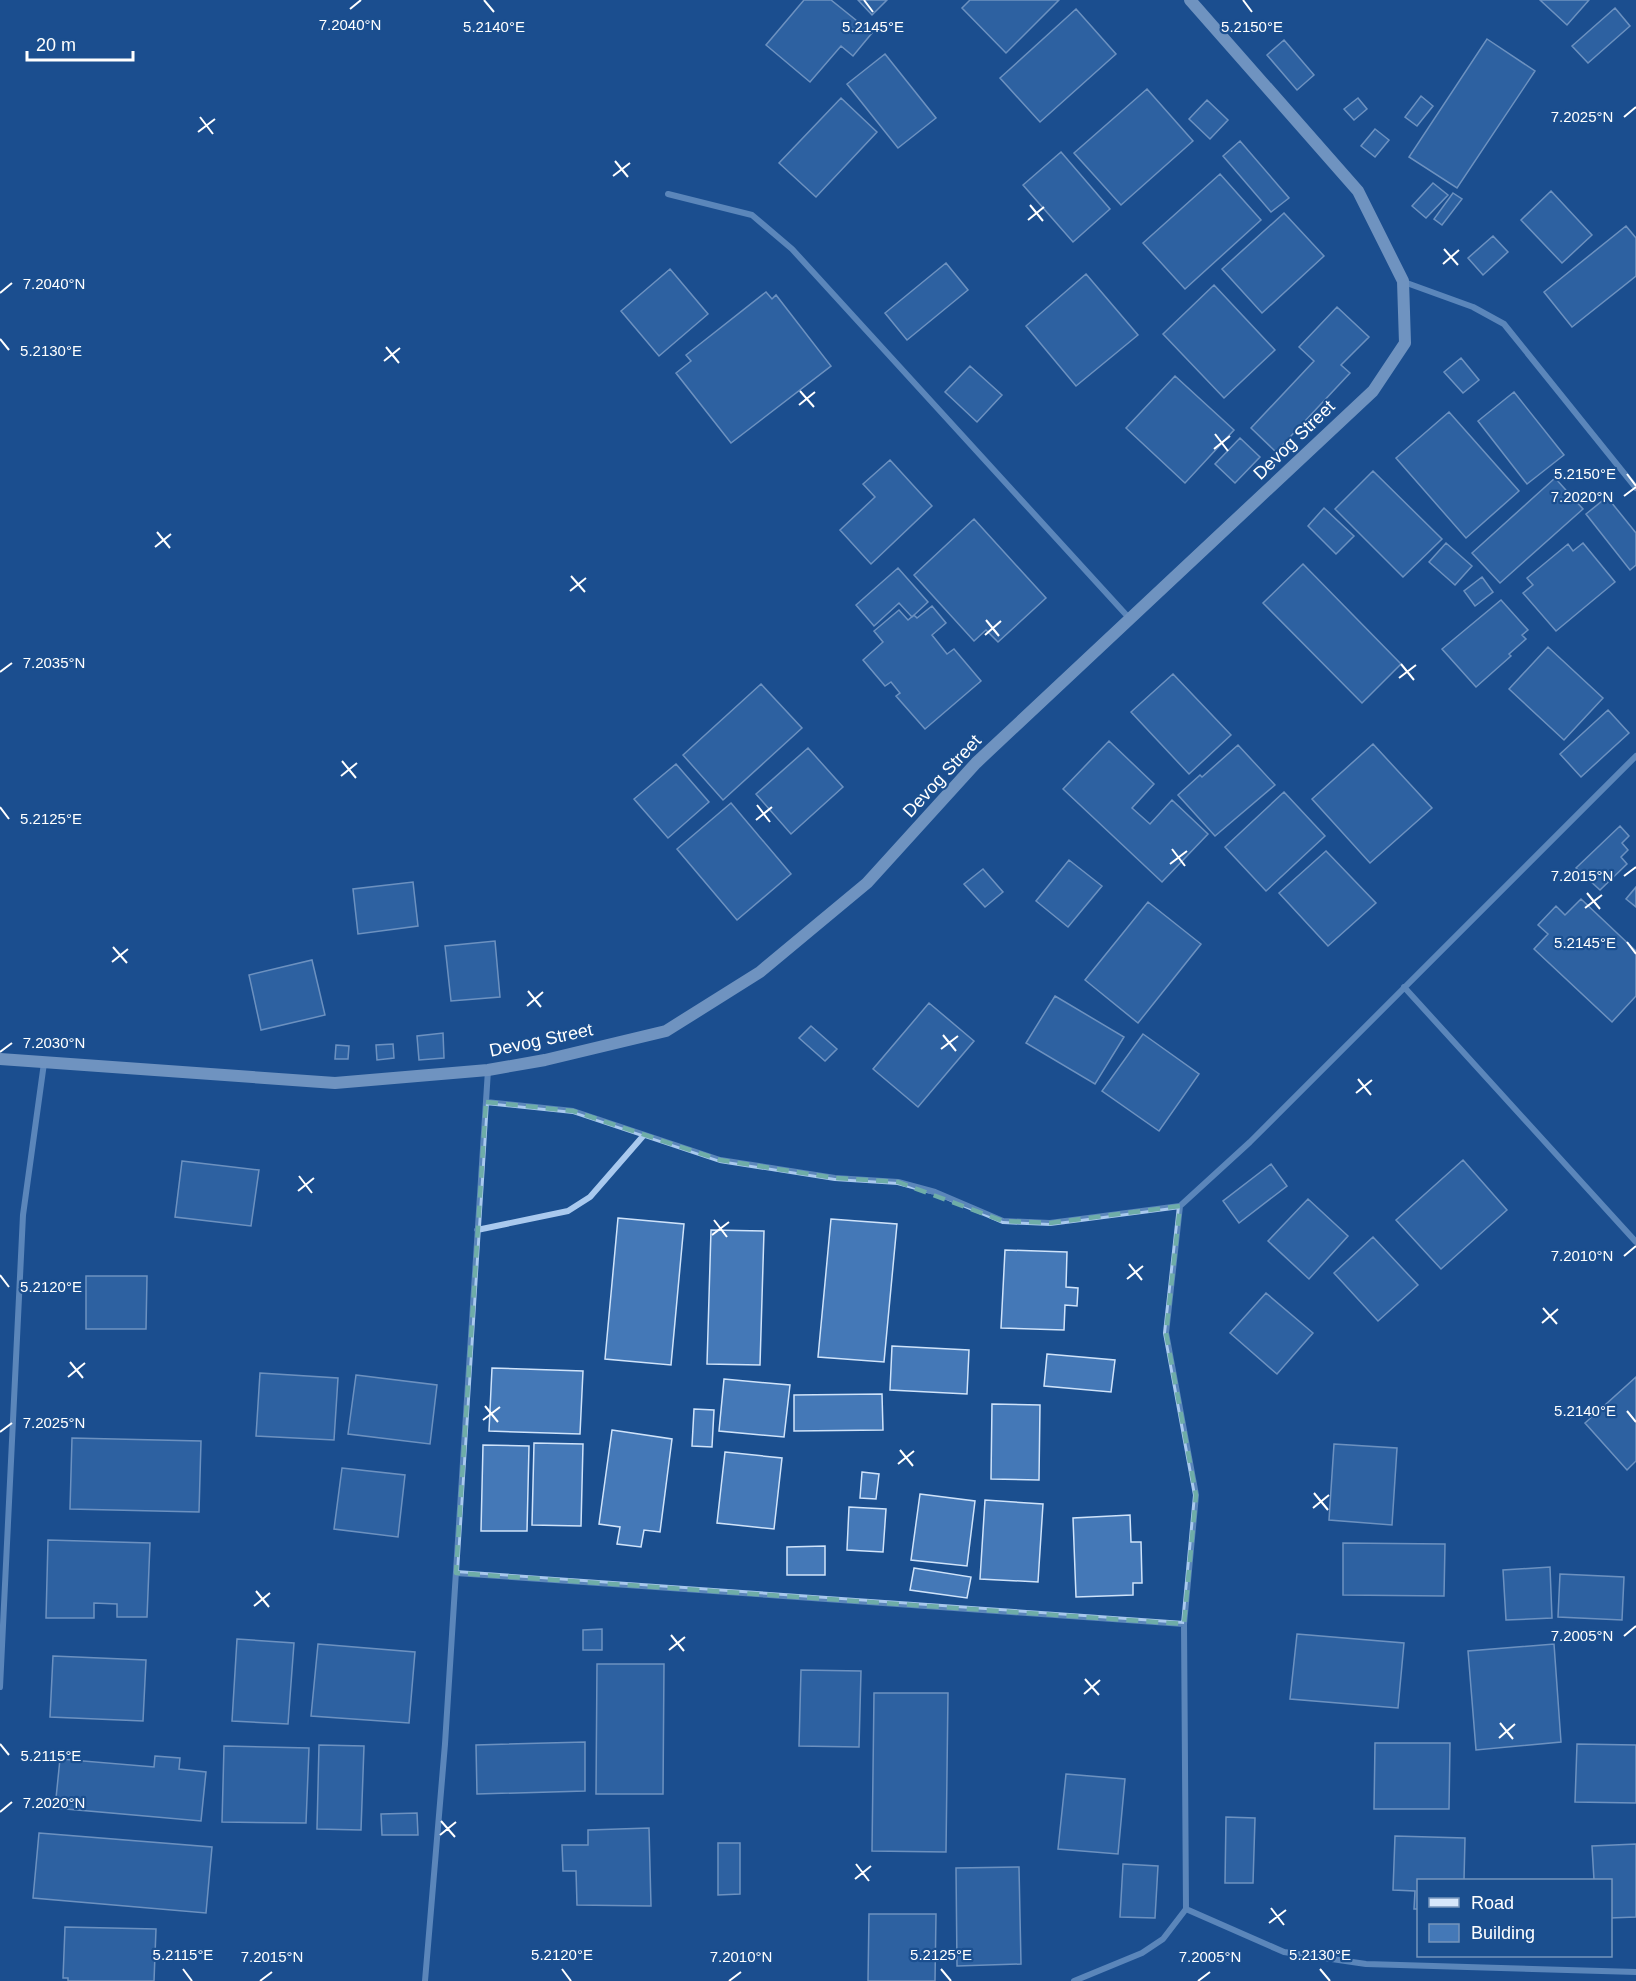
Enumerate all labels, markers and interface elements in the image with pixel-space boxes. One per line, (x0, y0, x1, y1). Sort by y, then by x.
text: 7.2040°N (319, 16, 381, 33)
text: 5.2140°E (463, 18, 525, 35)
text: 5.2145°E (842, 18, 904, 35)
text: 5.2150°E (1221, 18, 1283, 35)
scale bar (27, 24, 134, 62)
text: 20 m (36, 35, 76, 55)
text: 7.2025°N (1551, 108, 1613, 125)
text: 7.2040°N (23, 275, 85, 292)
text: 5.2130°E (20, 342, 82, 359)
street label: Devog Street (1249, 396, 1339, 484)
text: 5.2150°E (1554, 465, 1616, 482)
text: 7.2020°N (1551, 488, 1613, 505)
text: 7.2035°N (23, 654, 85, 671)
street label: Devog Street (899, 731, 985, 821)
text: 5.2125°E (20, 810, 82, 827)
text: 7.2015°N (1551, 867, 1613, 884)
text: 5.2145°E (1554, 934, 1616, 951)
street label: Devog Street (488, 1019, 594, 1061)
text: 7.2030°N (23, 1034, 85, 1051)
text: 7.2010°N (1551, 1247, 1613, 1264)
text: 5.2120°E (20, 1278, 82, 1295)
text: 5.2140°E (1554, 1402, 1616, 1419)
text: 7.2025°N (23, 1414, 85, 1431)
text: 7.2005°N (1551, 1627, 1613, 1644)
text: 5.2115°E (21, 1747, 81, 1764)
text: 7.2020°N (23, 1794, 85, 1811)
legend (1417, 1879, 1612, 1957)
text: Road (1471, 1893, 1514, 1913)
text: Building (1471, 1923, 1535, 1943)
text: 5.2115°E (153, 1946, 213, 1963)
text: 5.2120°E (531, 1946, 593, 1963)
text: 5.2125°E (910, 1946, 972, 1963)
text: 5.2130°E (1289, 1946, 1351, 1963)
text: 7.2015°N (241, 1948, 303, 1965)
text: 7.2010°N (710, 1948, 772, 1965)
text: 7.2005°N (1179, 1948, 1241, 1965)

